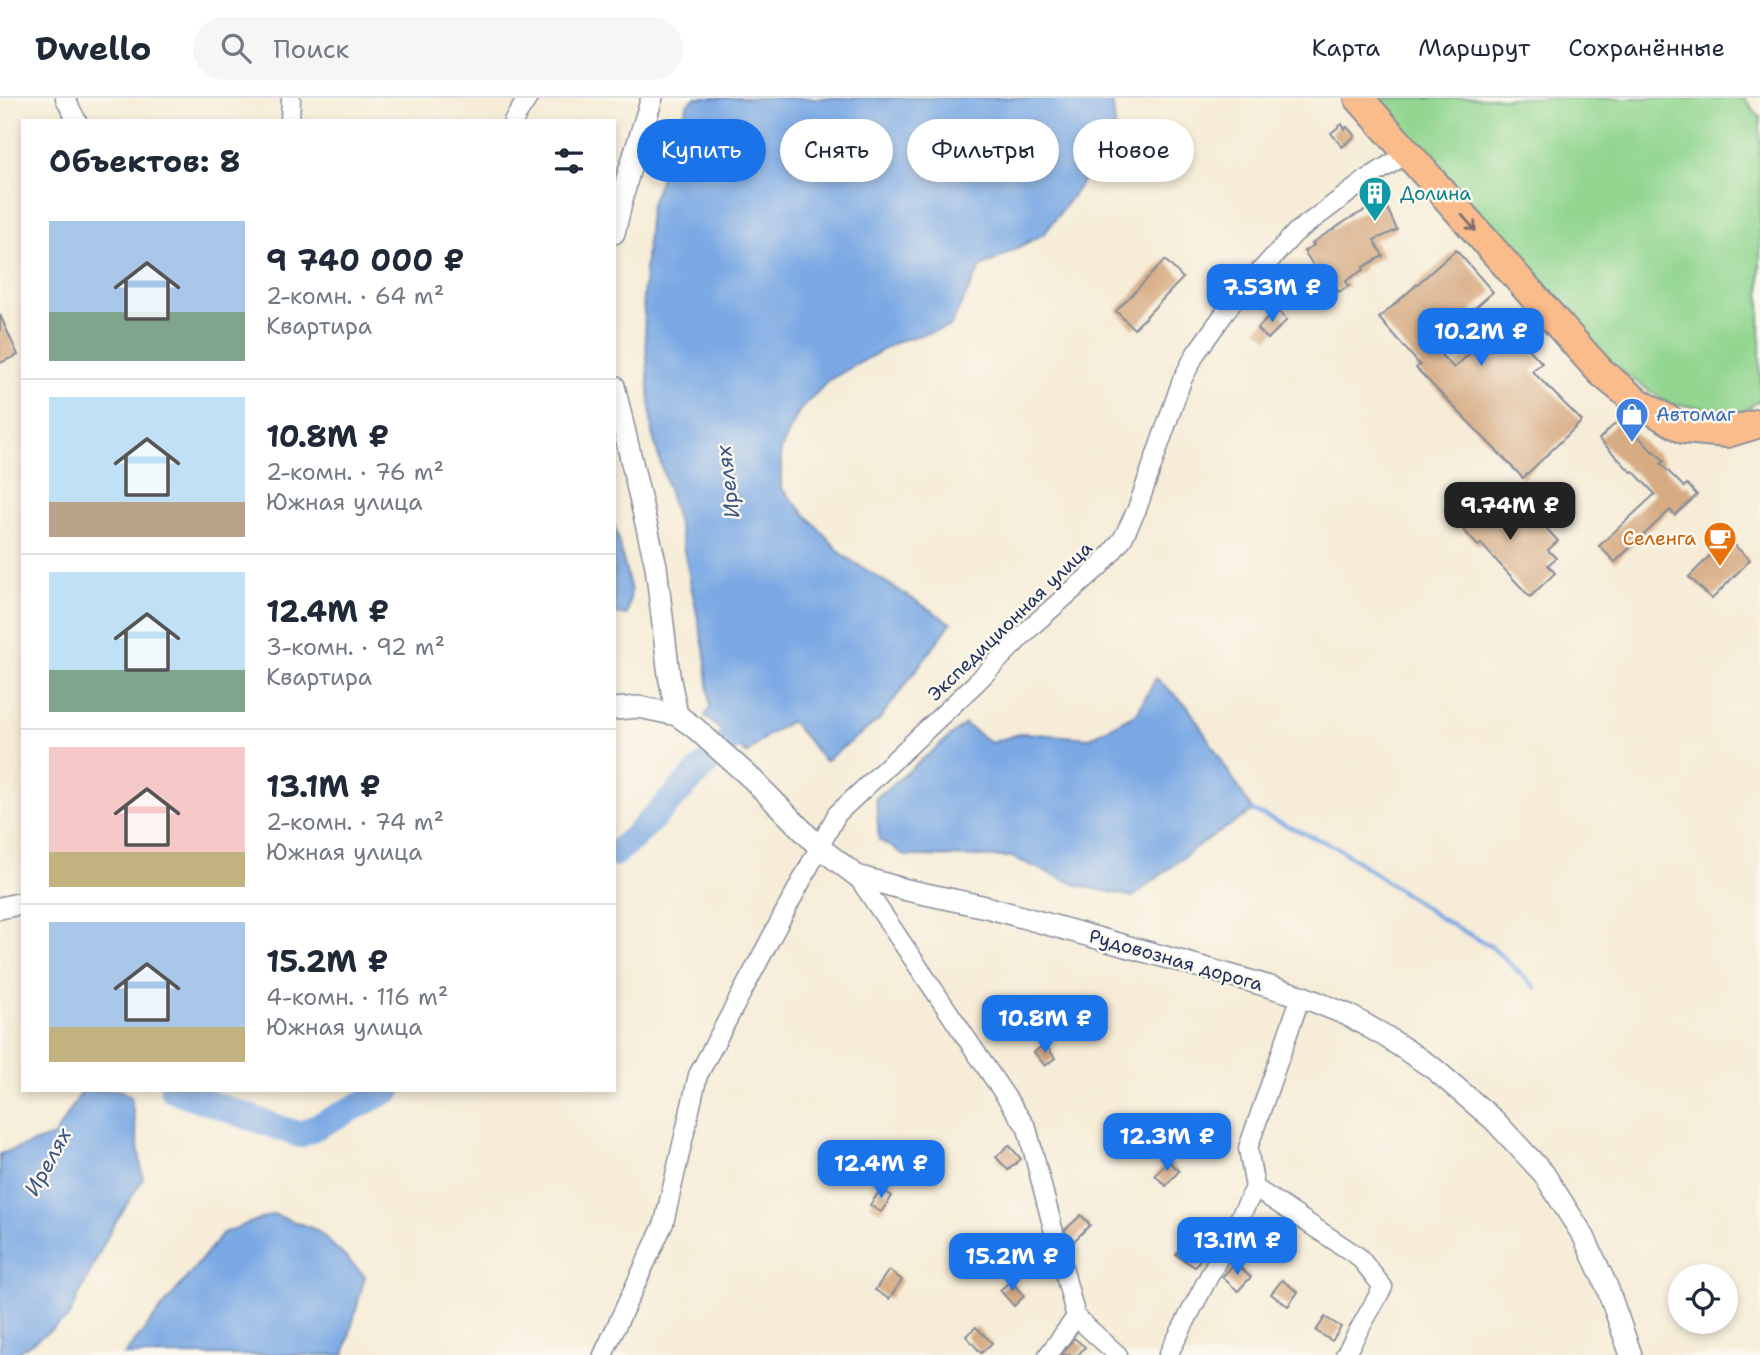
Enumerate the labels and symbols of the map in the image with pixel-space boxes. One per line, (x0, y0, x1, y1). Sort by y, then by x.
building icon: Долина (1356, 174, 1394, 223)
place label: Долина (1400, 181, 1471, 206)
one-way arrow (1461, 214, 1477, 232)
pin: 7.53M ₽ (1207, 264, 1337, 324)
pin: 10.2M ₽ (1416, 308, 1546, 368)
shop icon: Автомаг (1613, 395, 1651, 444)
place label: Автомаг (1656, 402, 1736, 427)
water label: Ирелях (710, 443, 746, 520)
pin: 9.74M ₽ (1445, 482, 1575, 542)
cafe icon: Селенга (1701, 519, 1739, 568)
place label: Селенга (1623, 526, 1696, 551)
street label: Экспедиционная улица (922, 536, 1098, 706)
street label: Рудовозная дорога (1086, 923, 1266, 997)
pin: 10.8M ₽ (980, 996, 1110, 1055)
pin: 12.3M ₽ (1102, 1114, 1232, 1173)
water label: Ирелях (18, 1122, 79, 1201)
pin: 12.4M ₽ (816, 1140, 946, 1200)
pin: 13.1M ₽ (1172, 1218, 1302, 1277)
pin: 15.2M ₽ (947, 1234, 1077, 1293)

